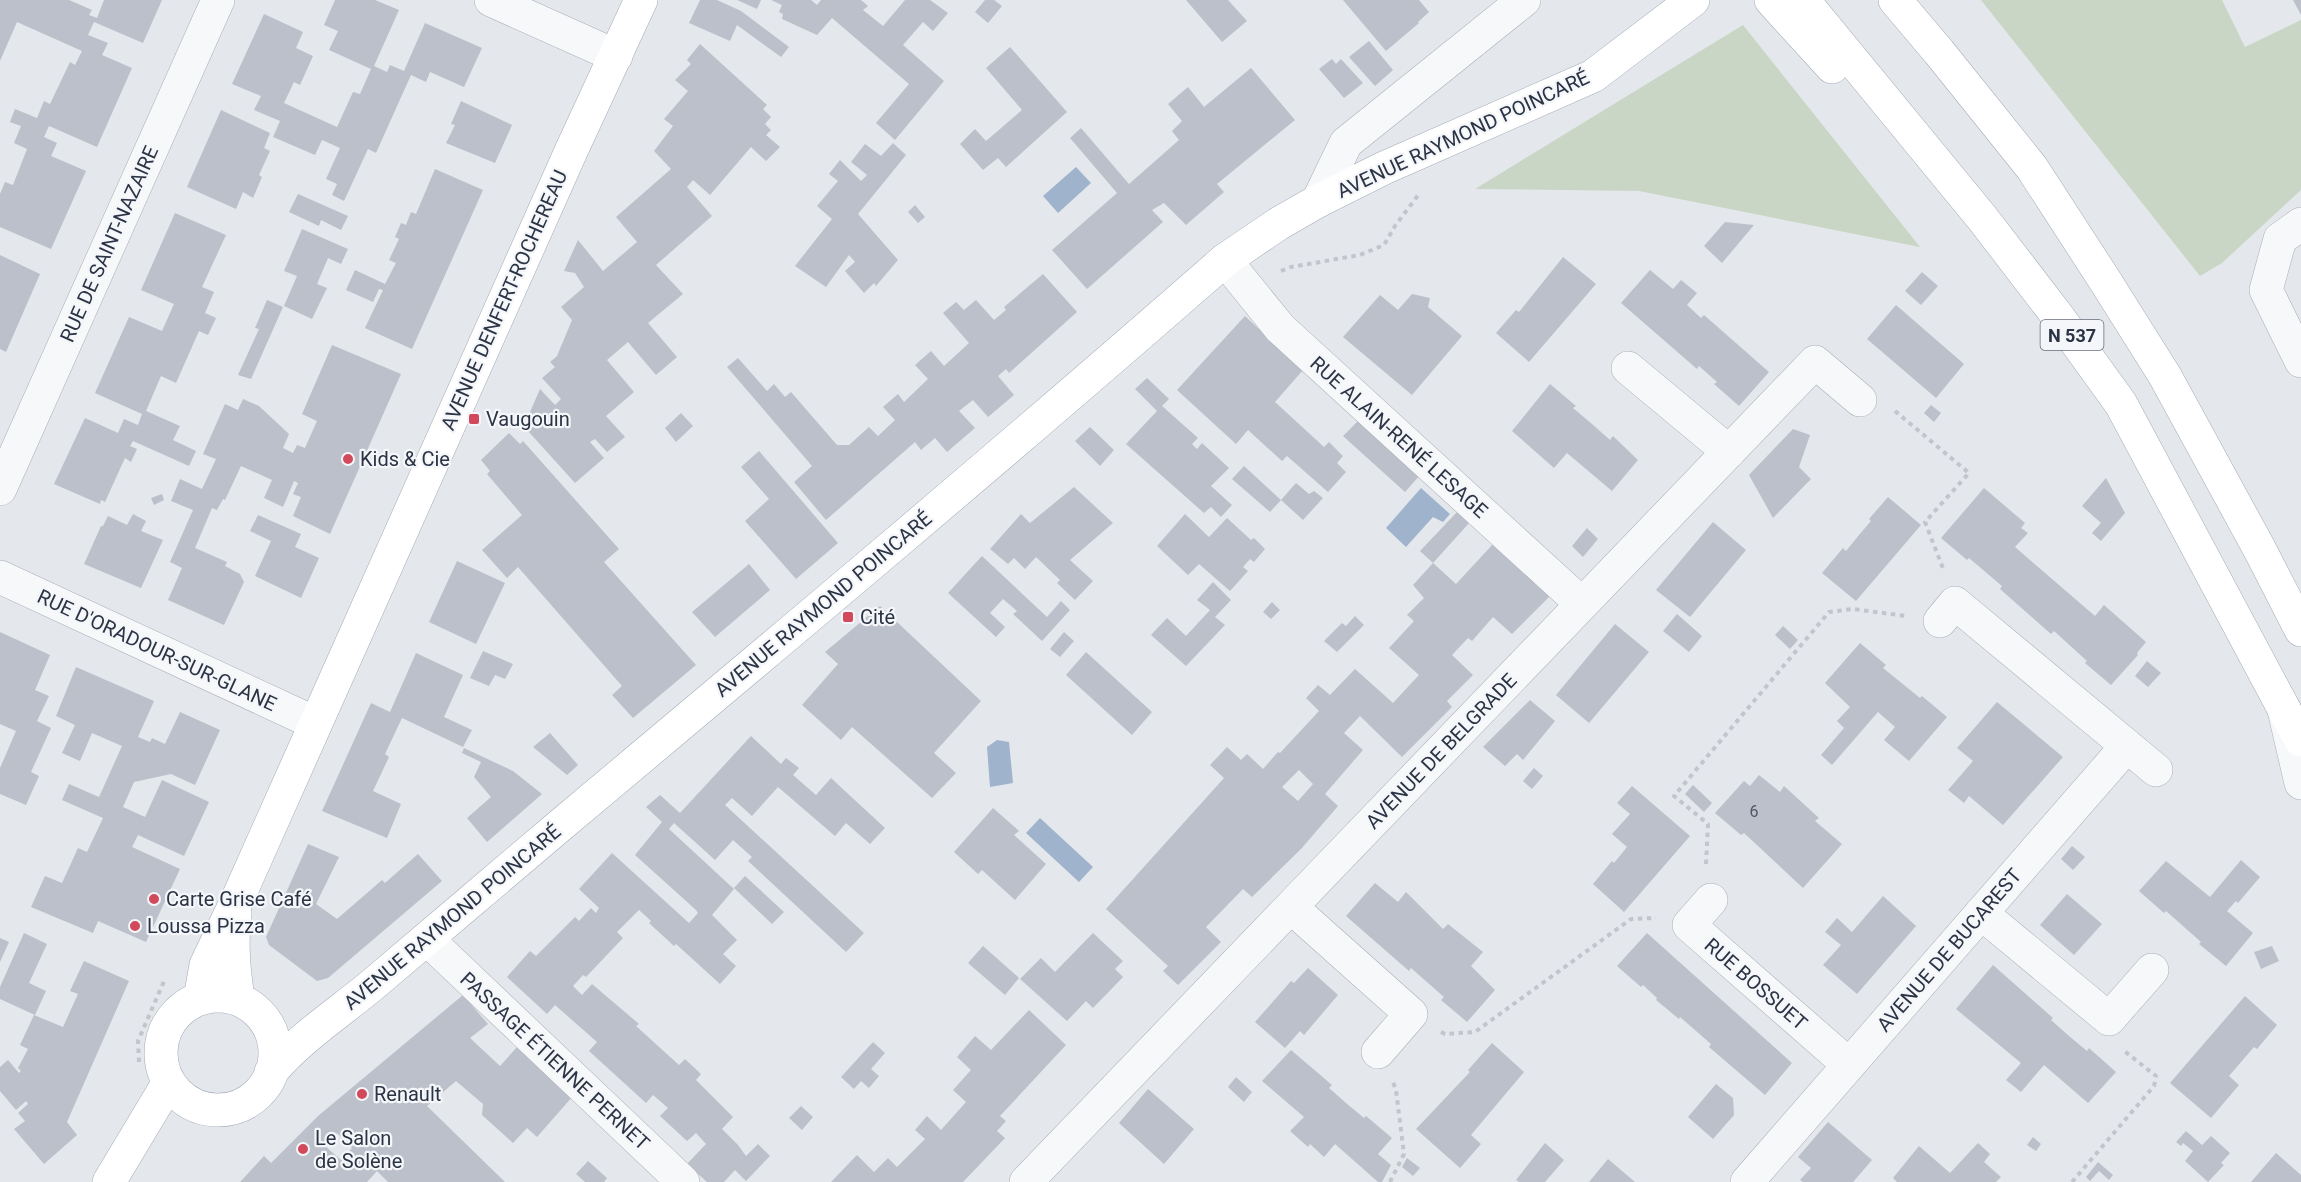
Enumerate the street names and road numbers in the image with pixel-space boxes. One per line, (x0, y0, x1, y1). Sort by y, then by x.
street label: AVENUE RAYMOND POINCARÉ (1333, 65, 1593, 203)
street label: RUE DE SAINT-NAZAIRE (55, 142, 163, 346)
street label: AVENUE DENFERT-ROCHEREAU (436, 166, 572, 434)
road number: N 537 (2040, 320, 2104, 350)
street label: RUE ALAIN-RENÉ LESAGE (1305, 351, 1493, 523)
street label: AVENUE RAYMOND POINCARÉ (710, 506, 936, 702)
street label: RUE D'ORADOUR-SUR-GLANE (34, 584, 280, 716)
street label: AVENUE DE BELGRADE (1361, 668, 1521, 834)
street label: AVENUE RAYMOND POINCARÉ (339, 819, 565, 1015)
street label: AVENUE DE BUCAREST (1872, 863, 2026, 1036)
street label: RUE BOSSUET (1700, 933, 1812, 1035)
street label: PASSAGE ÉTIENNE PERNET (455, 967, 655, 1155)

